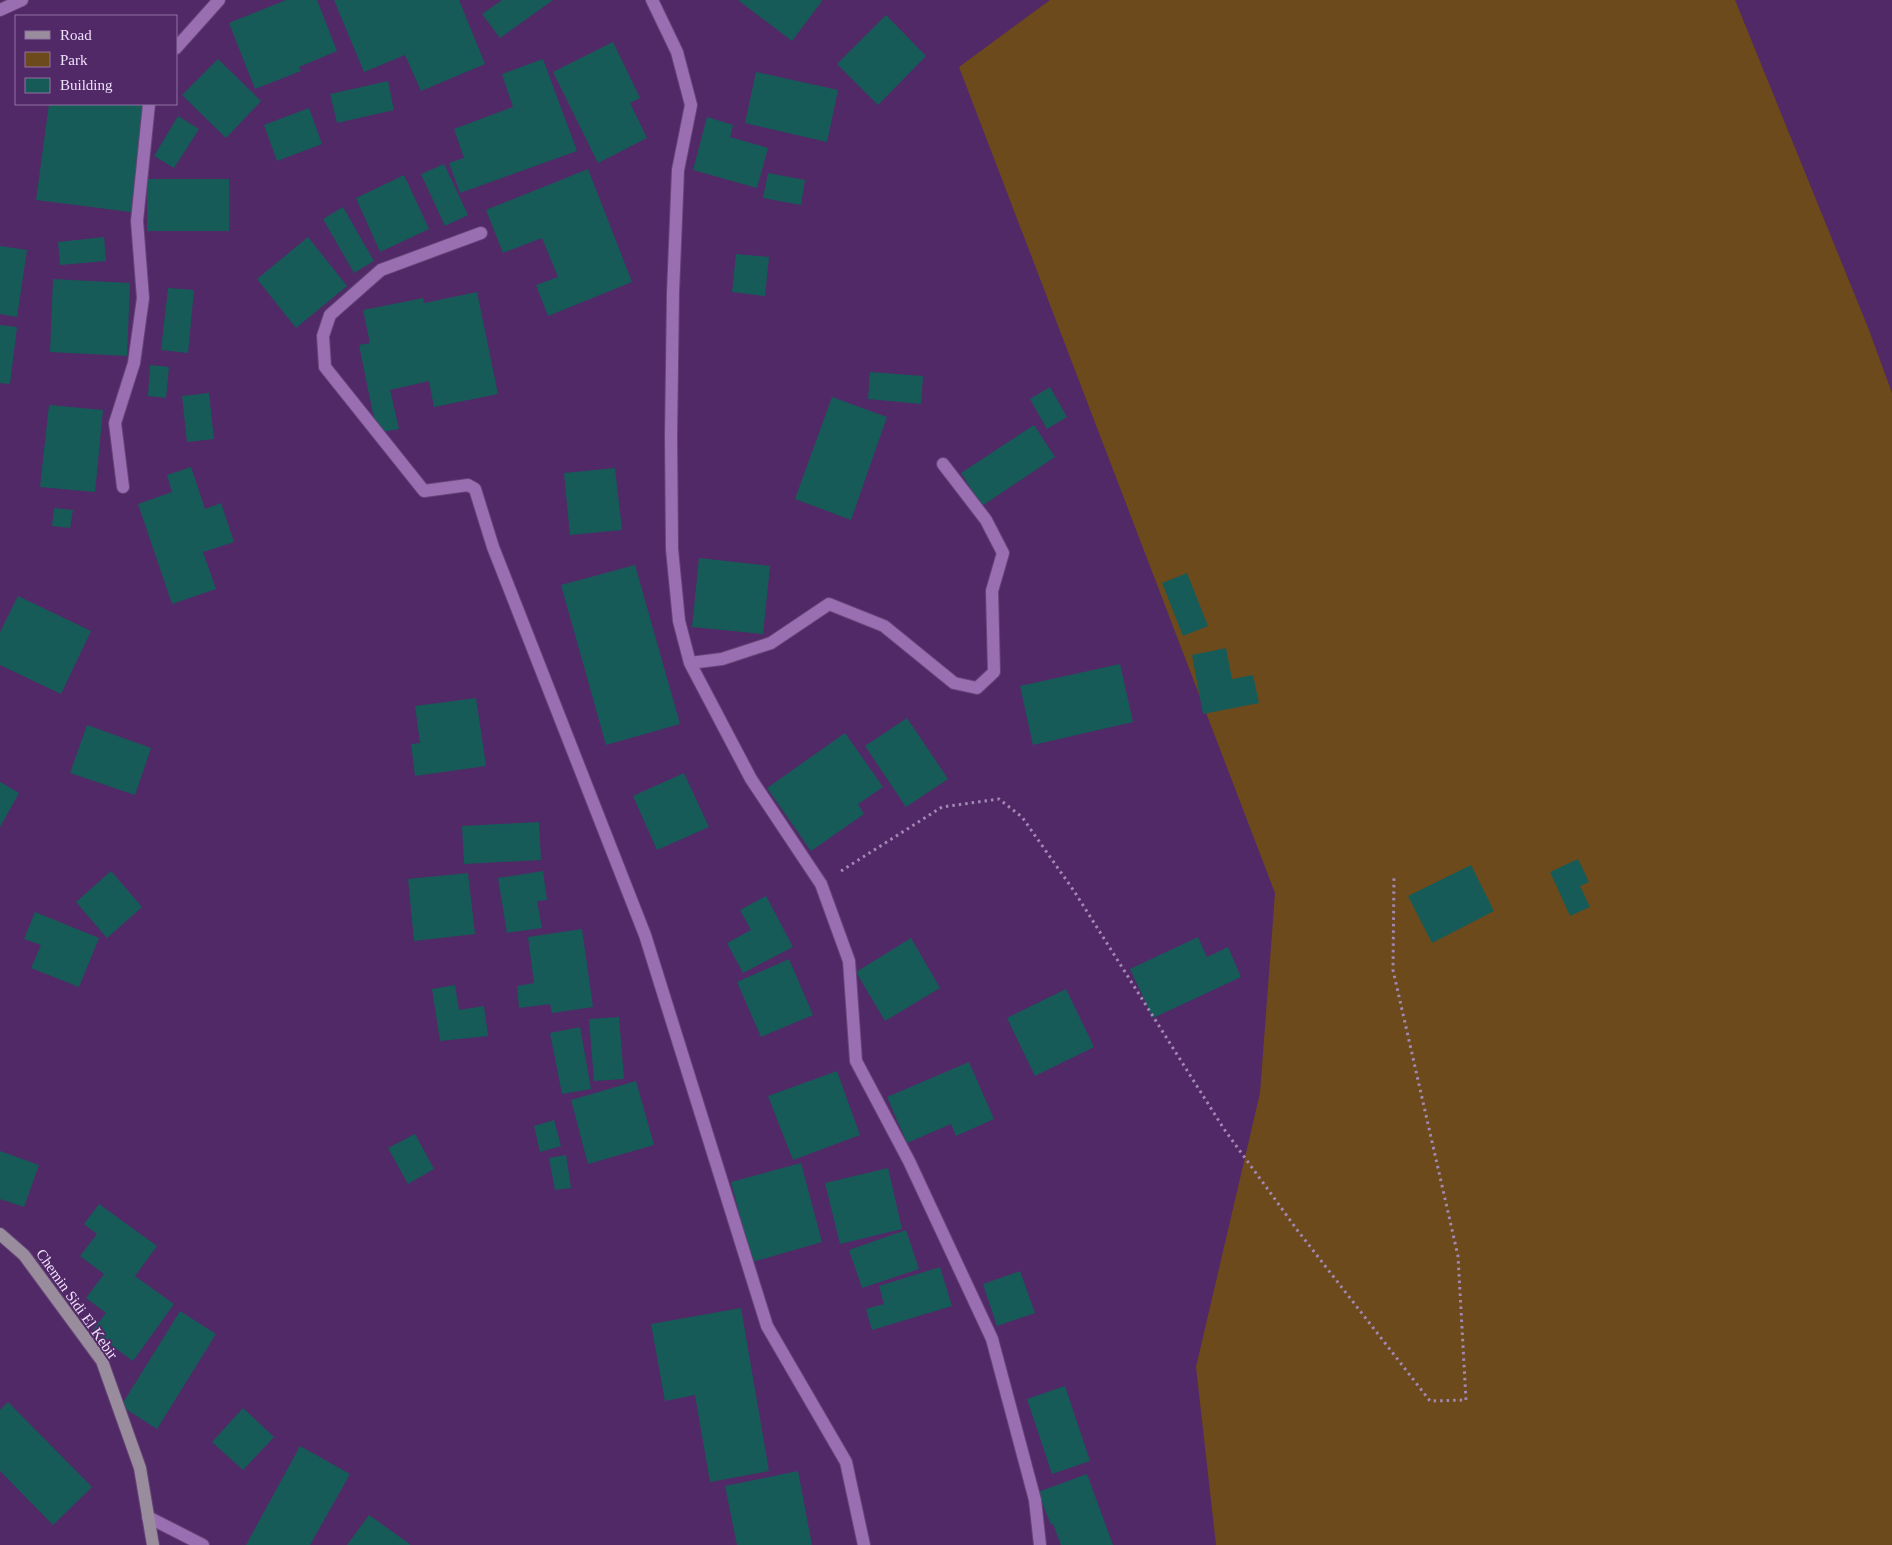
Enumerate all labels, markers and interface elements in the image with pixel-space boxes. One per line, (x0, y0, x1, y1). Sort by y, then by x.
legend (15, 15, 178, 105)
text: Road (60, 27, 92, 43)
text: Park (60, 52, 88, 68)
text: Building (60, 77, 113, 93)
street label: Chemin Sidi El Kebir (33, 1246, 121, 1362)

